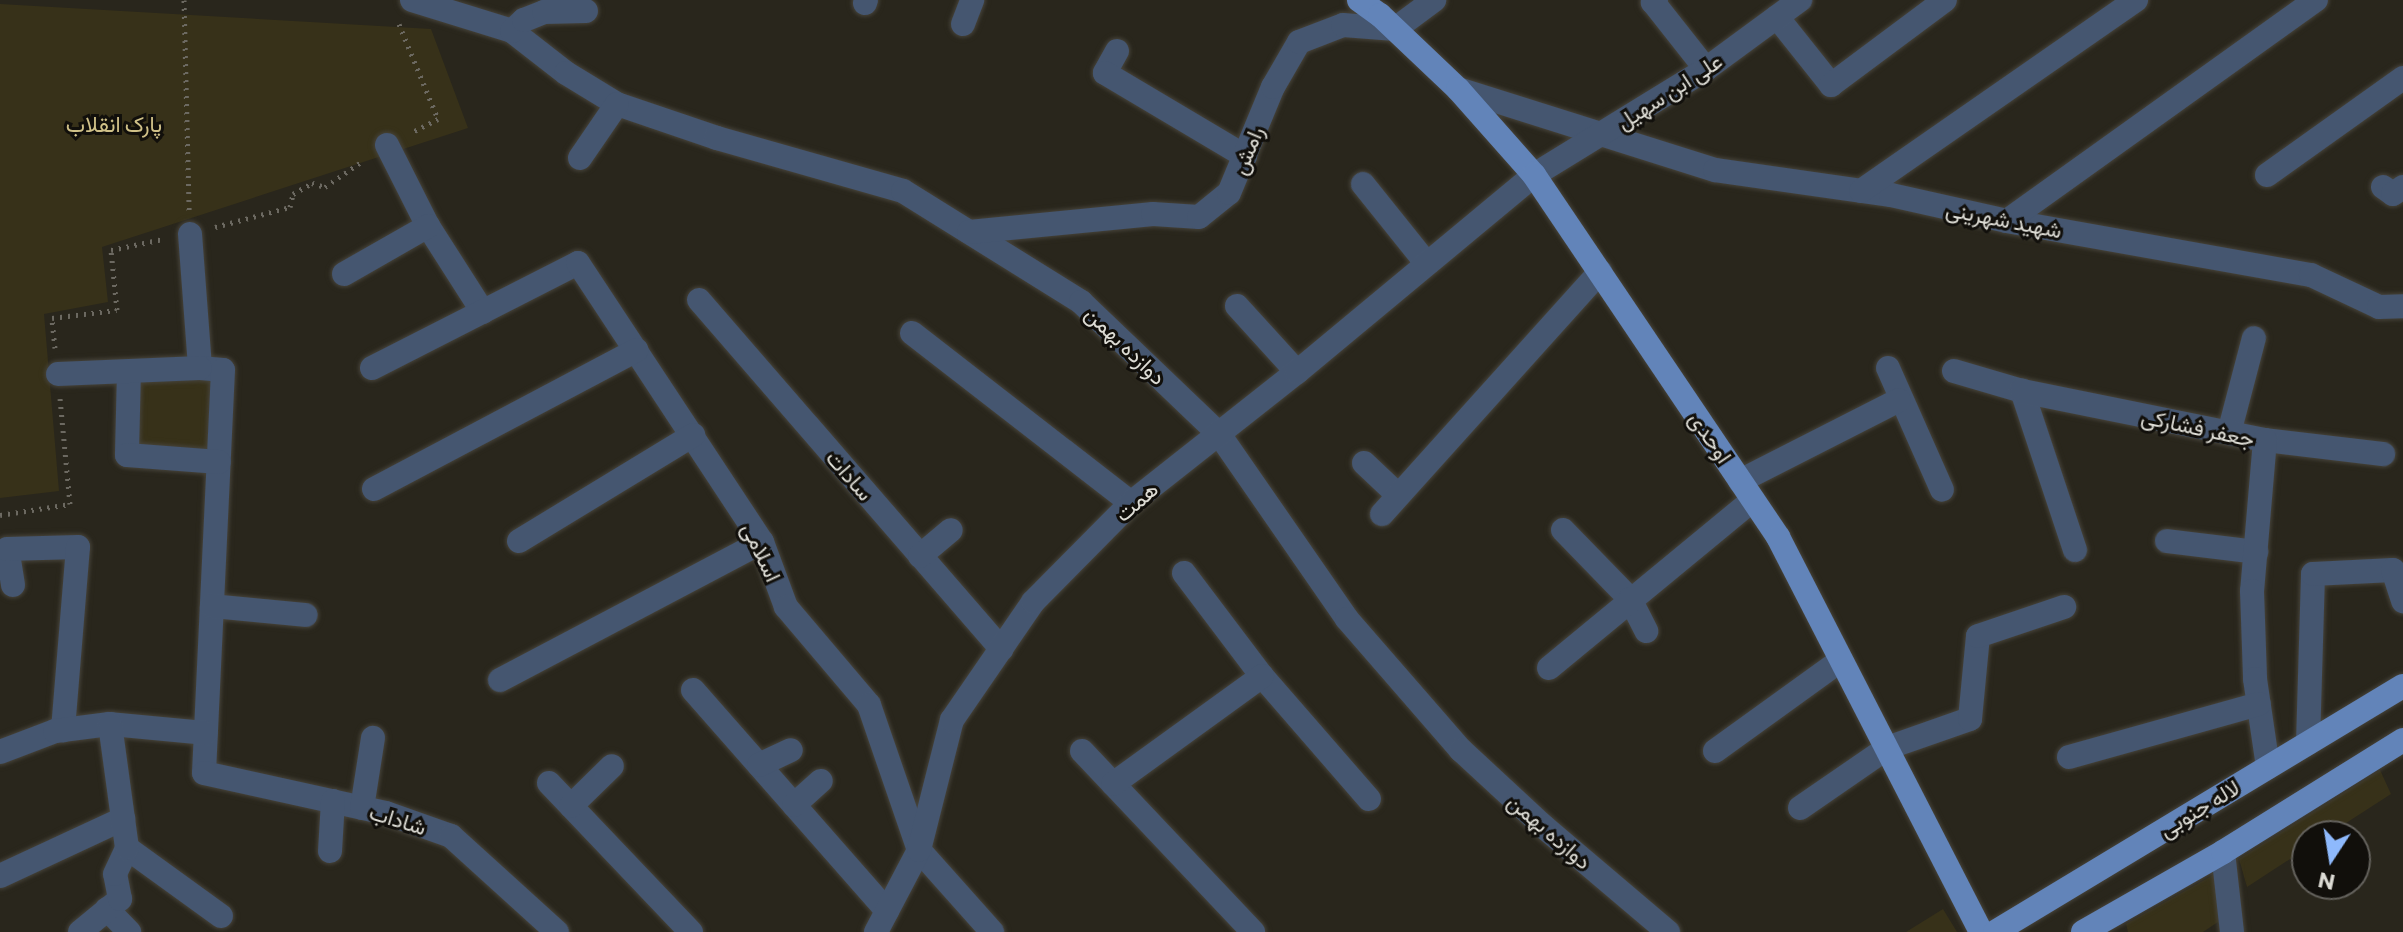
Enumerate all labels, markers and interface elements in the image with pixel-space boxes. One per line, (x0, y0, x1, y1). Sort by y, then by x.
street label: علی ابن سهیل (1611, 47, 1727, 135)
park label: پارک انقلاب (66, 111, 162, 137)
street label: رامش (1225, 122, 1269, 178)
street label: شهید شهرینی (1944, 195, 2064, 243)
street label: دوازده بهمن (1080, 300, 1172, 390)
street label: جعفر فشارکی (2139, 402, 2257, 452)
street label: اوحدی (1684, 406, 1738, 468)
street label: سادات (821, 444, 879, 506)
street label: همت (1109, 475, 1163, 527)
street label: اسلامی (737, 518, 787, 586)
street label: لاله جنوبی (2154, 774, 2244, 842)
street label: دوازده بهمن (1503, 788, 1597, 874)
street label: شاداب (366, 798, 430, 840)
north arrow (2291, 820, 2371, 900)
text: N (2315, 867, 2337, 897)

